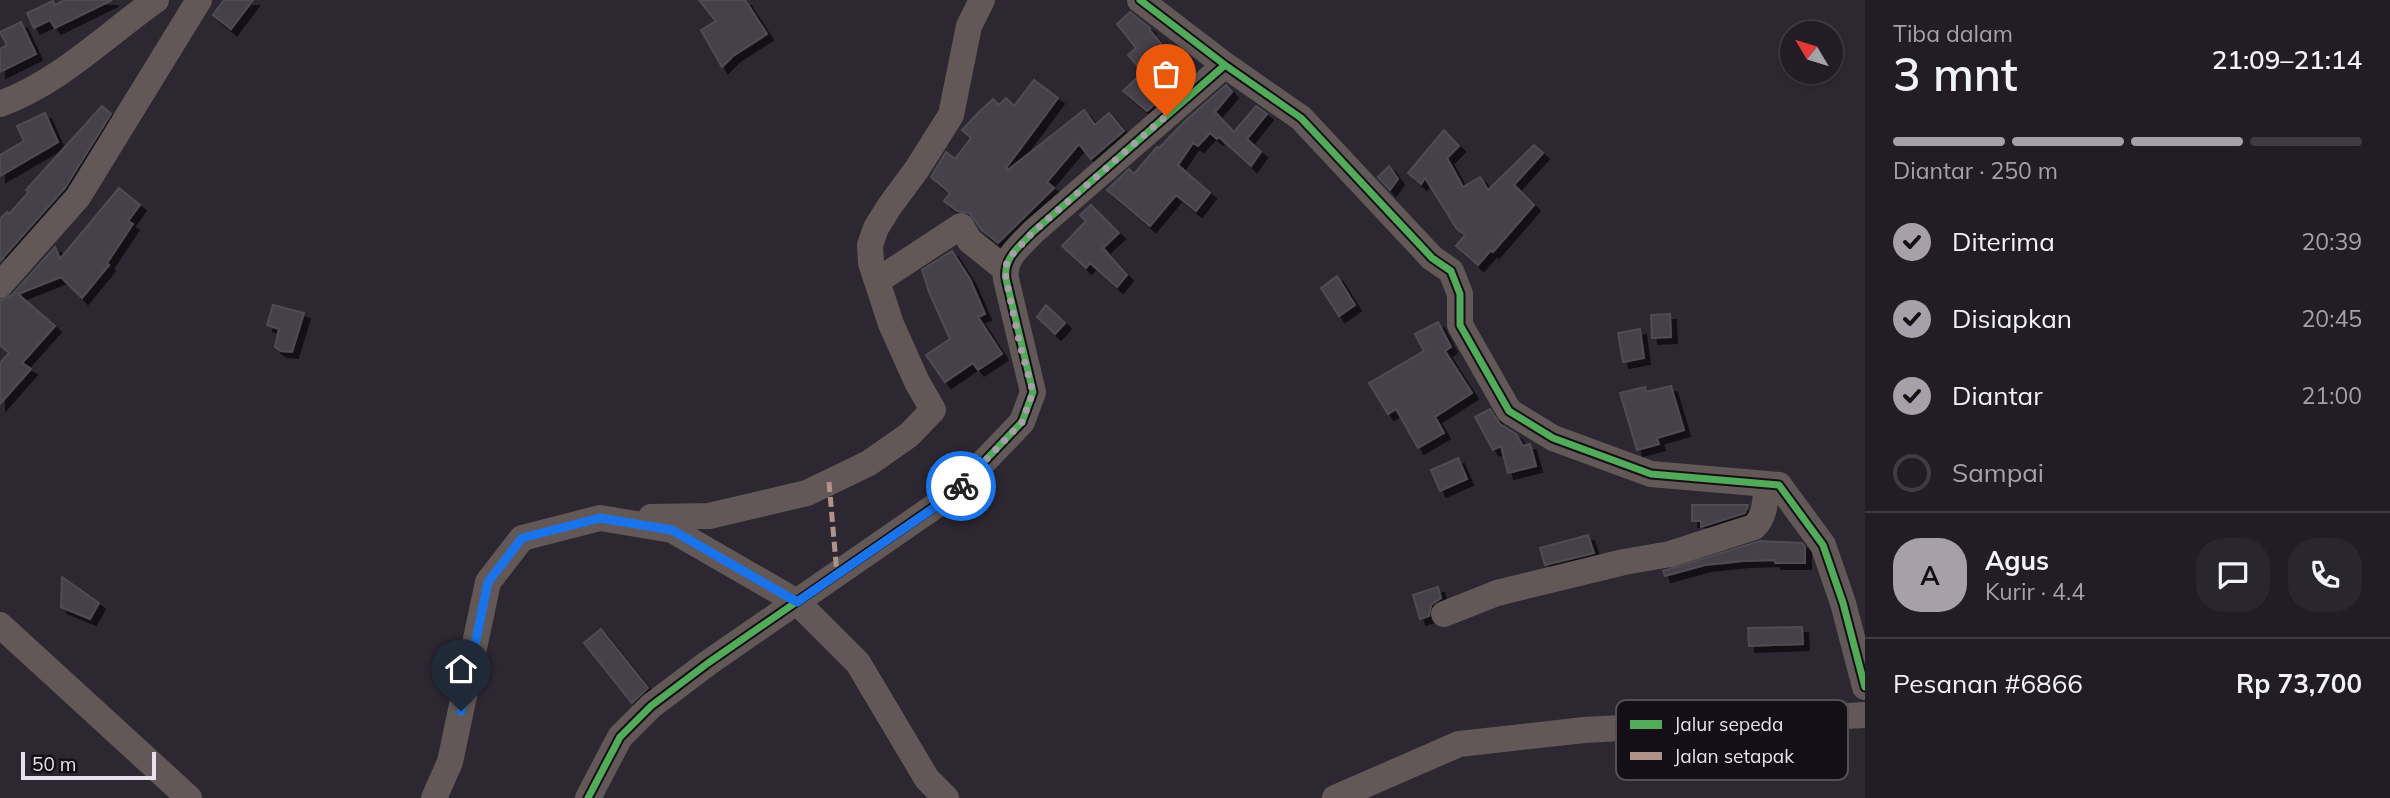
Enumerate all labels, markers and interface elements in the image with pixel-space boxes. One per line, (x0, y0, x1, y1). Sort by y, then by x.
text: Tiba dalam (1893, 19, 2013, 48)
north arrow (1780, 21, 1843, 84)
map controls (1780, 21, 1843, 84)
text: 21:09–21:14 (2212, 43, 2362, 76)
pin (1136, 44, 1196, 116)
text: 3 mnt (1893, 45, 2018, 103)
icon: bag (1147, 55, 1185, 93)
text: Diantar · 250 m (1893, 156, 2058, 185)
icon: check (1893, 223, 1931, 261)
text: Diterima (1952, 225, 2055, 258)
text: 20:39 (2302, 227, 2362, 256)
icon: check (1893, 300, 1931, 338)
text: Disiapkan (1952, 302, 2072, 335)
text: 20:45 (2302, 304, 2362, 333)
icon: check (1893, 377, 1931, 415)
text: Diantar (1952, 379, 2043, 412)
text: 21:00 (2302, 381, 2362, 410)
courier (926, 451, 996, 521)
text: Sampai (1952, 456, 2044, 489)
icon: bike (942, 467, 980, 505)
button: chat (2196, 538, 2270, 612)
button: phone (2288, 538, 2362, 612)
text: Agus (1985, 544, 2049, 577)
text: A (1920, 559, 1940, 592)
text: Kurir · 4.4 (1985, 577, 2085, 606)
pin (431, 639, 491, 711)
icon: home (442, 650, 480, 688)
text: Pesanan #6866 (1893, 667, 2083, 700)
text: Rp 73,700 (2236, 667, 2362, 700)
legend (1616, 700, 1848, 780)
text: Jalur sepeda (1674, 712, 1783, 736)
text: Jalan setapak (1674, 744, 1794, 768)
scale bar (21, 749, 156, 781)
text: 50 m (32, 752, 76, 776)

